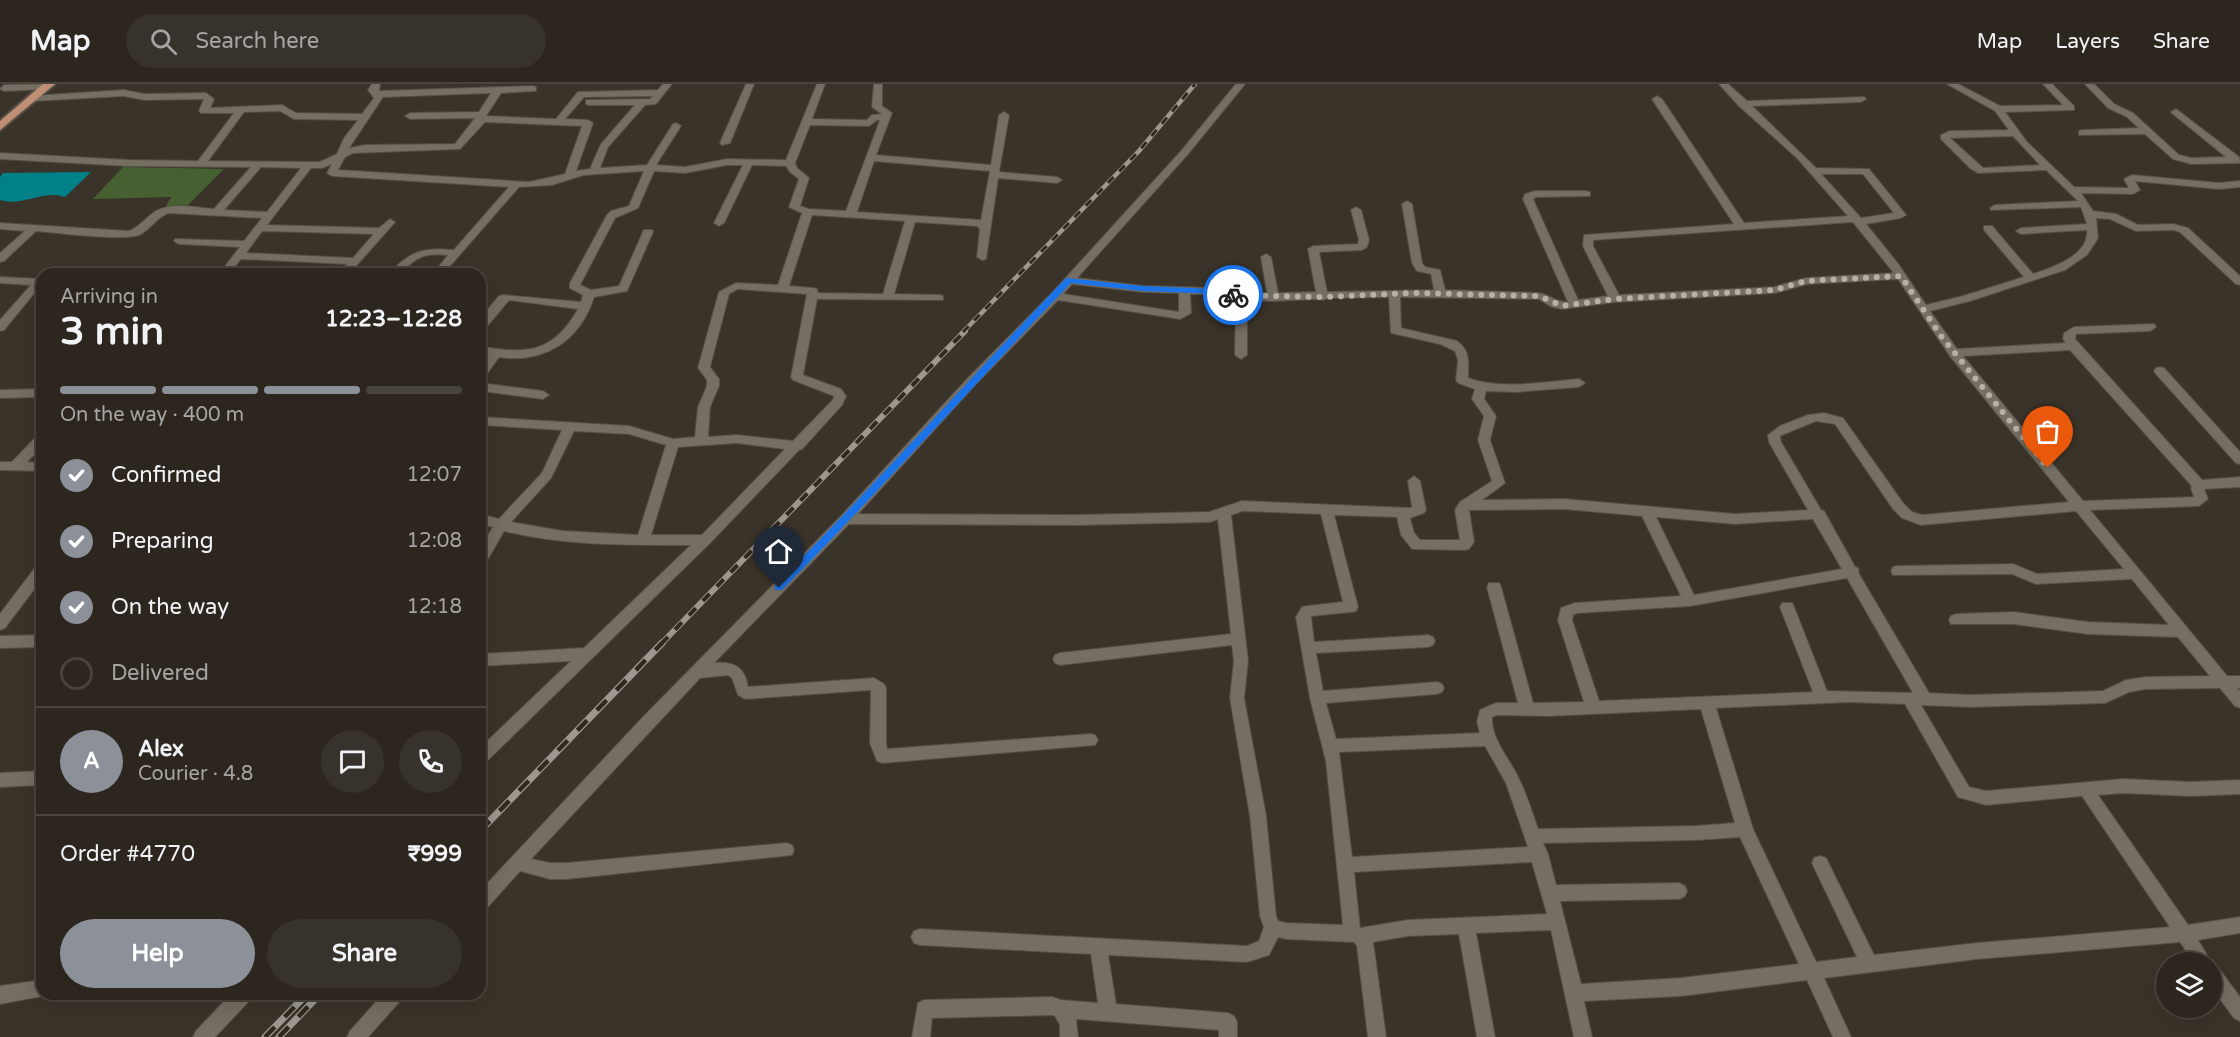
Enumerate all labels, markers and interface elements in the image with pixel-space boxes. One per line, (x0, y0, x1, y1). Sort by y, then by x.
search box (126, 14, 546, 68)
text: Map (30, 24, 90, 58)
icon: search (147, 25, 180, 58)
text: Search here (195, 28, 319, 54)
text: Map (1977, 29, 2022, 54)
text: Layers (2055, 29, 2120, 54)
text: Share (2153, 29, 2210, 54)
courier (1203, 265, 1263, 325)
icon: bike (1217, 279, 1250, 312)
text: Arriving in (60, 285, 158, 309)
text: 12:23–12:28 (325, 306, 462, 332)
text: 3 min (60, 308, 164, 355)
text: On the way · 400 m (60, 403, 244, 427)
pin (2022, 406, 2073, 468)
icon: bag (2031, 415, 2064, 448)
icon: check (60, 459, 93, 492)
text: Confirmed (111, 462, 221, 488)
text: 12:07 (407, 463, 462, 487)
icon: check (60, 525, 93, 558)
pin (753, 526, 804, 588)
text: Preparing (111, 528, 214, 554)
text: 12:08 (407, 529, 462, 553)
icon: home (762, 535, 795, 568)
icon: check (60, 591, 93, 624)
text: On the way (111, 594, 229, 620)
text: 12:18 (407, 595, 462, 619)
text: Delivered (111, 660, 209, 686)
button: chat (321, 730, 384, 793)
button: phone (399, 730, 462, 793)
text: Alex (138, 736, 184, 762)
text: A (83, 748, 100, 774)
text: Courier · 4.8 (138, 762, 253, 786)
text: Order #4770 (60, 841, 195, 867)
text: ₹999 (408, 841, 462, 867)
button: Help (60, 919, 255, 988)
button: Share (267, 919, 462, 988)
map controls (2156, 952, 2222, 1018)
button: layers (2156, 952, 2222, 1018)

